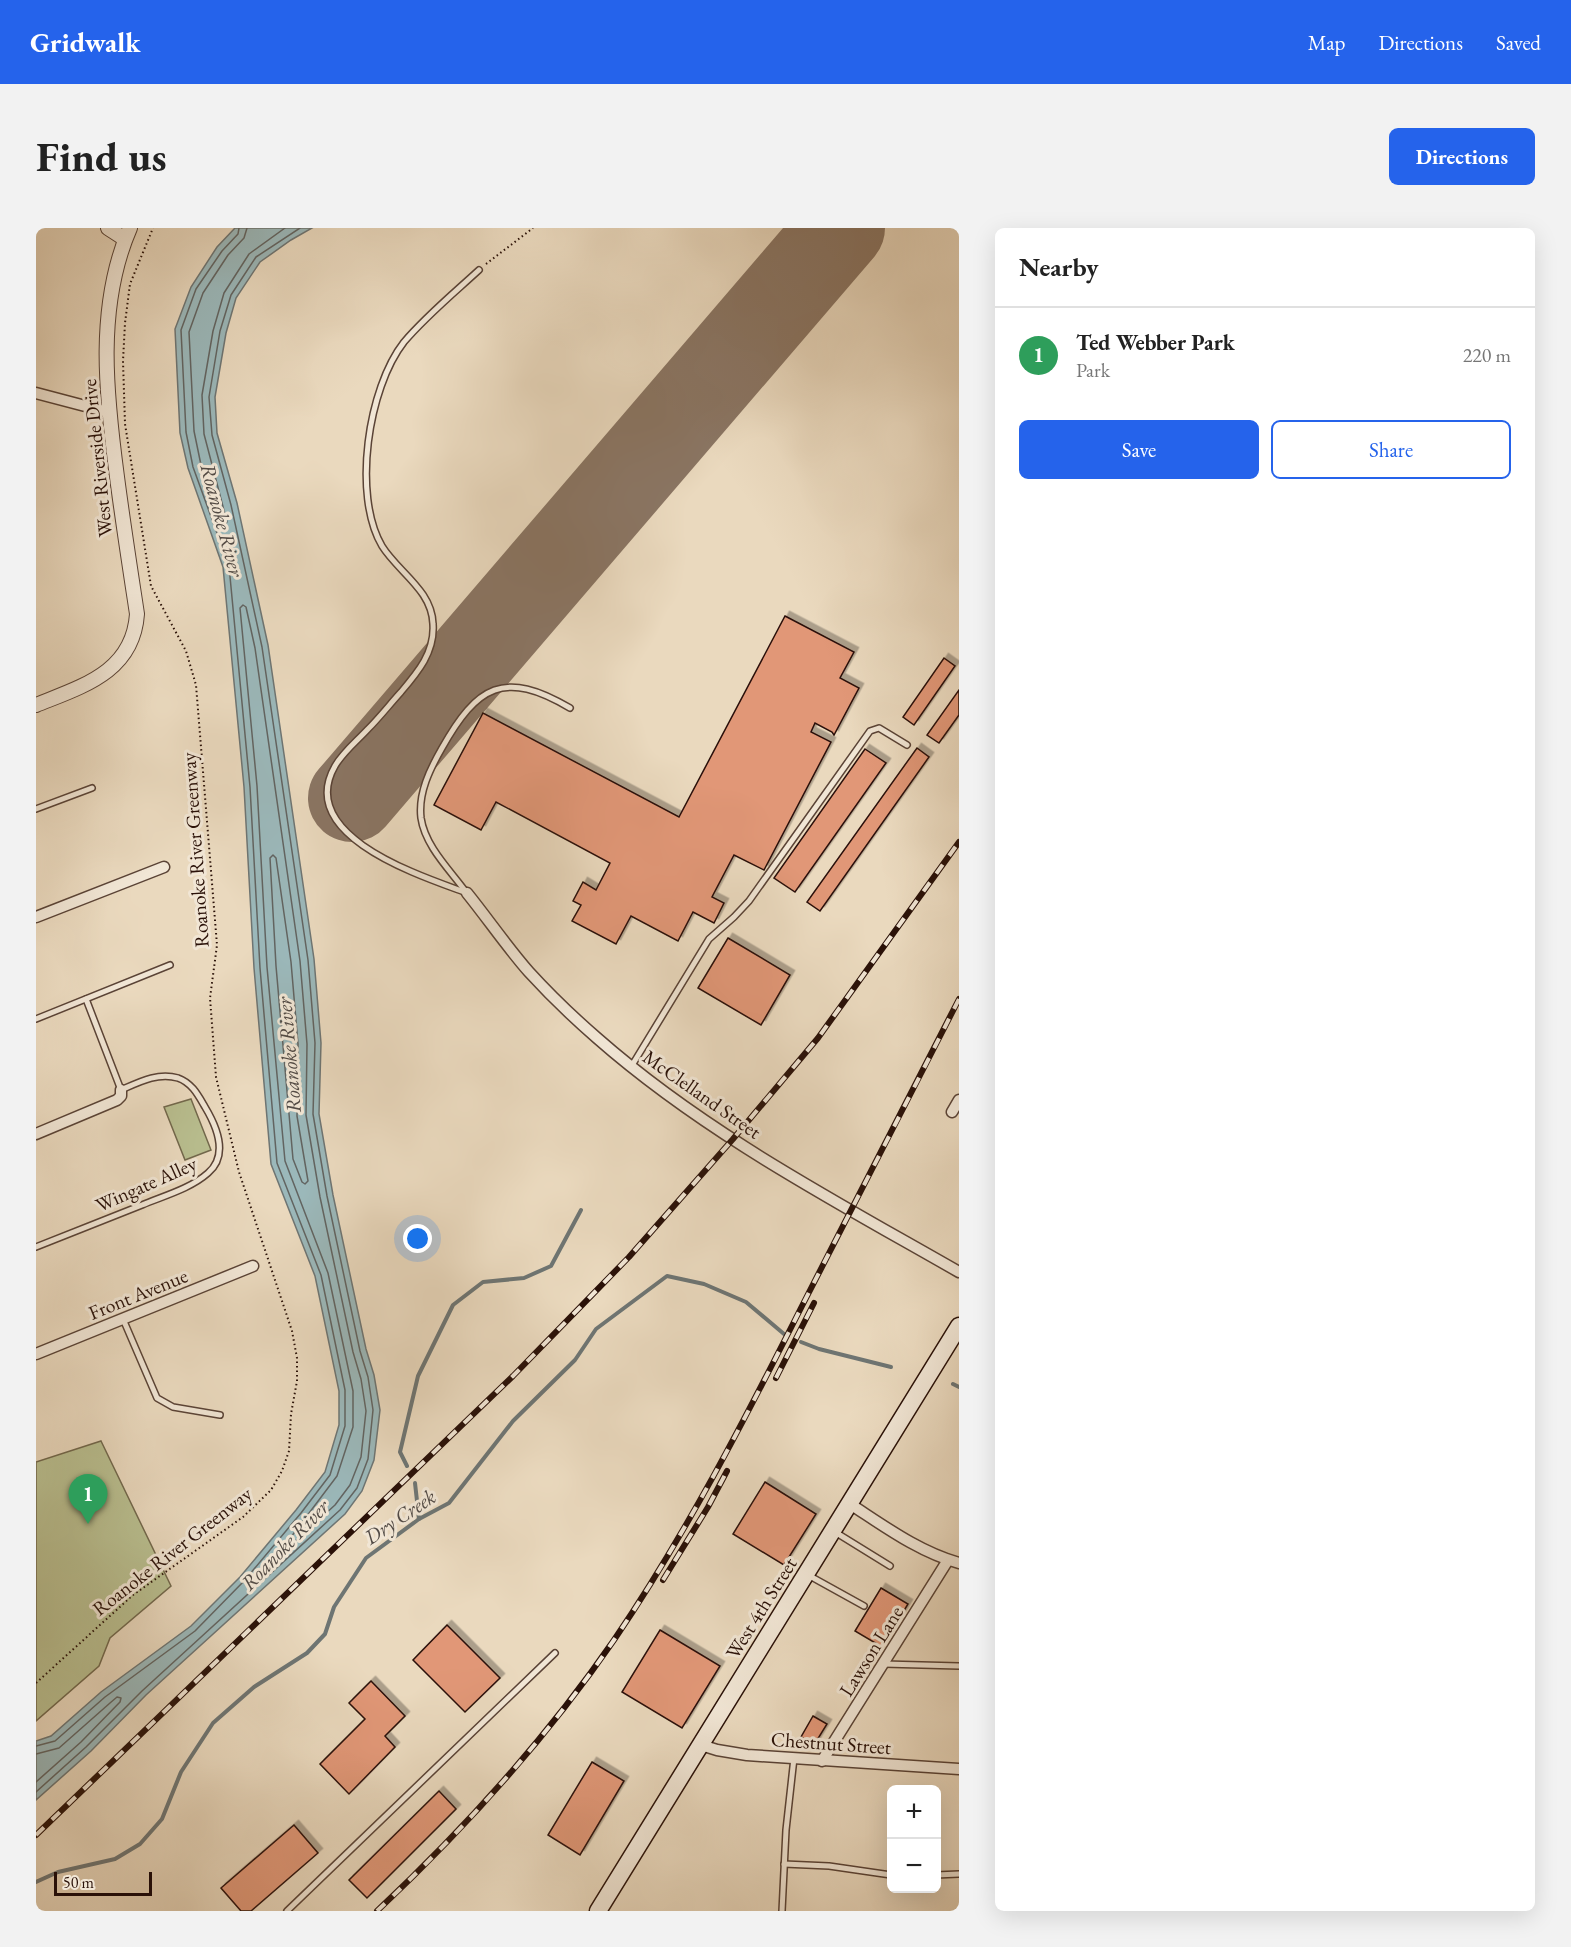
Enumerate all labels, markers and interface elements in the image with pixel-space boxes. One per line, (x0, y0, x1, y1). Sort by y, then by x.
text: Gridwalk (30, 24, 141, 60)
text: Map (1308, 29, 1345, 56)
text: Directions (1378, 29, 1463, 56)
text: Saved (1496, 29, 1541, 56)
button: Directions (1389, 128, 1535, 185)
text: Find us (36, 129, 167, 184)
text: Nearby (1019, 250, 1099, 284)
text: Ted Webber Park (1076, 328, 1235, 357)
text: 1 (1033, 342, 1044, 368)
text: 220 m (1463, 342, 1511, 368)
text: Park (1076, 357, 1110, 383)
street label: West Riverside Drive (76, 378, 118, 538)
button: Save (1019, 420, 1259, 479)
button: Share (1271, 420, 1511, 479)
water label: Roanoke River (194, 460, 251, 580)
street label: Roanoke River Greenway (175, 751, 215, 948)
water label: Roanoke River (270, 995, 307, 1114)
street label: McClelland Street (638, 1044, 767, 1145)
street label: Wingate Alley (91, 1150, 201, 1218)
your location (403, 1224, 432, 1253)
street label: Front Avenue (84, 1262, 192, 1326)
pin: 1 (68, 1474, 108, 1524)
street label: Roanoke River Greenway (87, 1480, 257, 1621)
water label: Dry Creek (358, 1482, 441, 1551)
water label: Roanoke River (235, 1493, 335, 1596)
street label: West 4th Street (720, 1552, 803, 1664)
street label: Lawson Lane (833, 1601, 909, 1701)
street label: Chestnut Street (770, 1726, 893, 1760)
map controls (887, 1785, 941, 1893)
button: + (887, 1785, 941, 1839)
button: − (887, 1839, 941, 1893)
scale bar (54, 1869, 152, 1896)
text: 50 m (63, 1872, 94, 1893)

